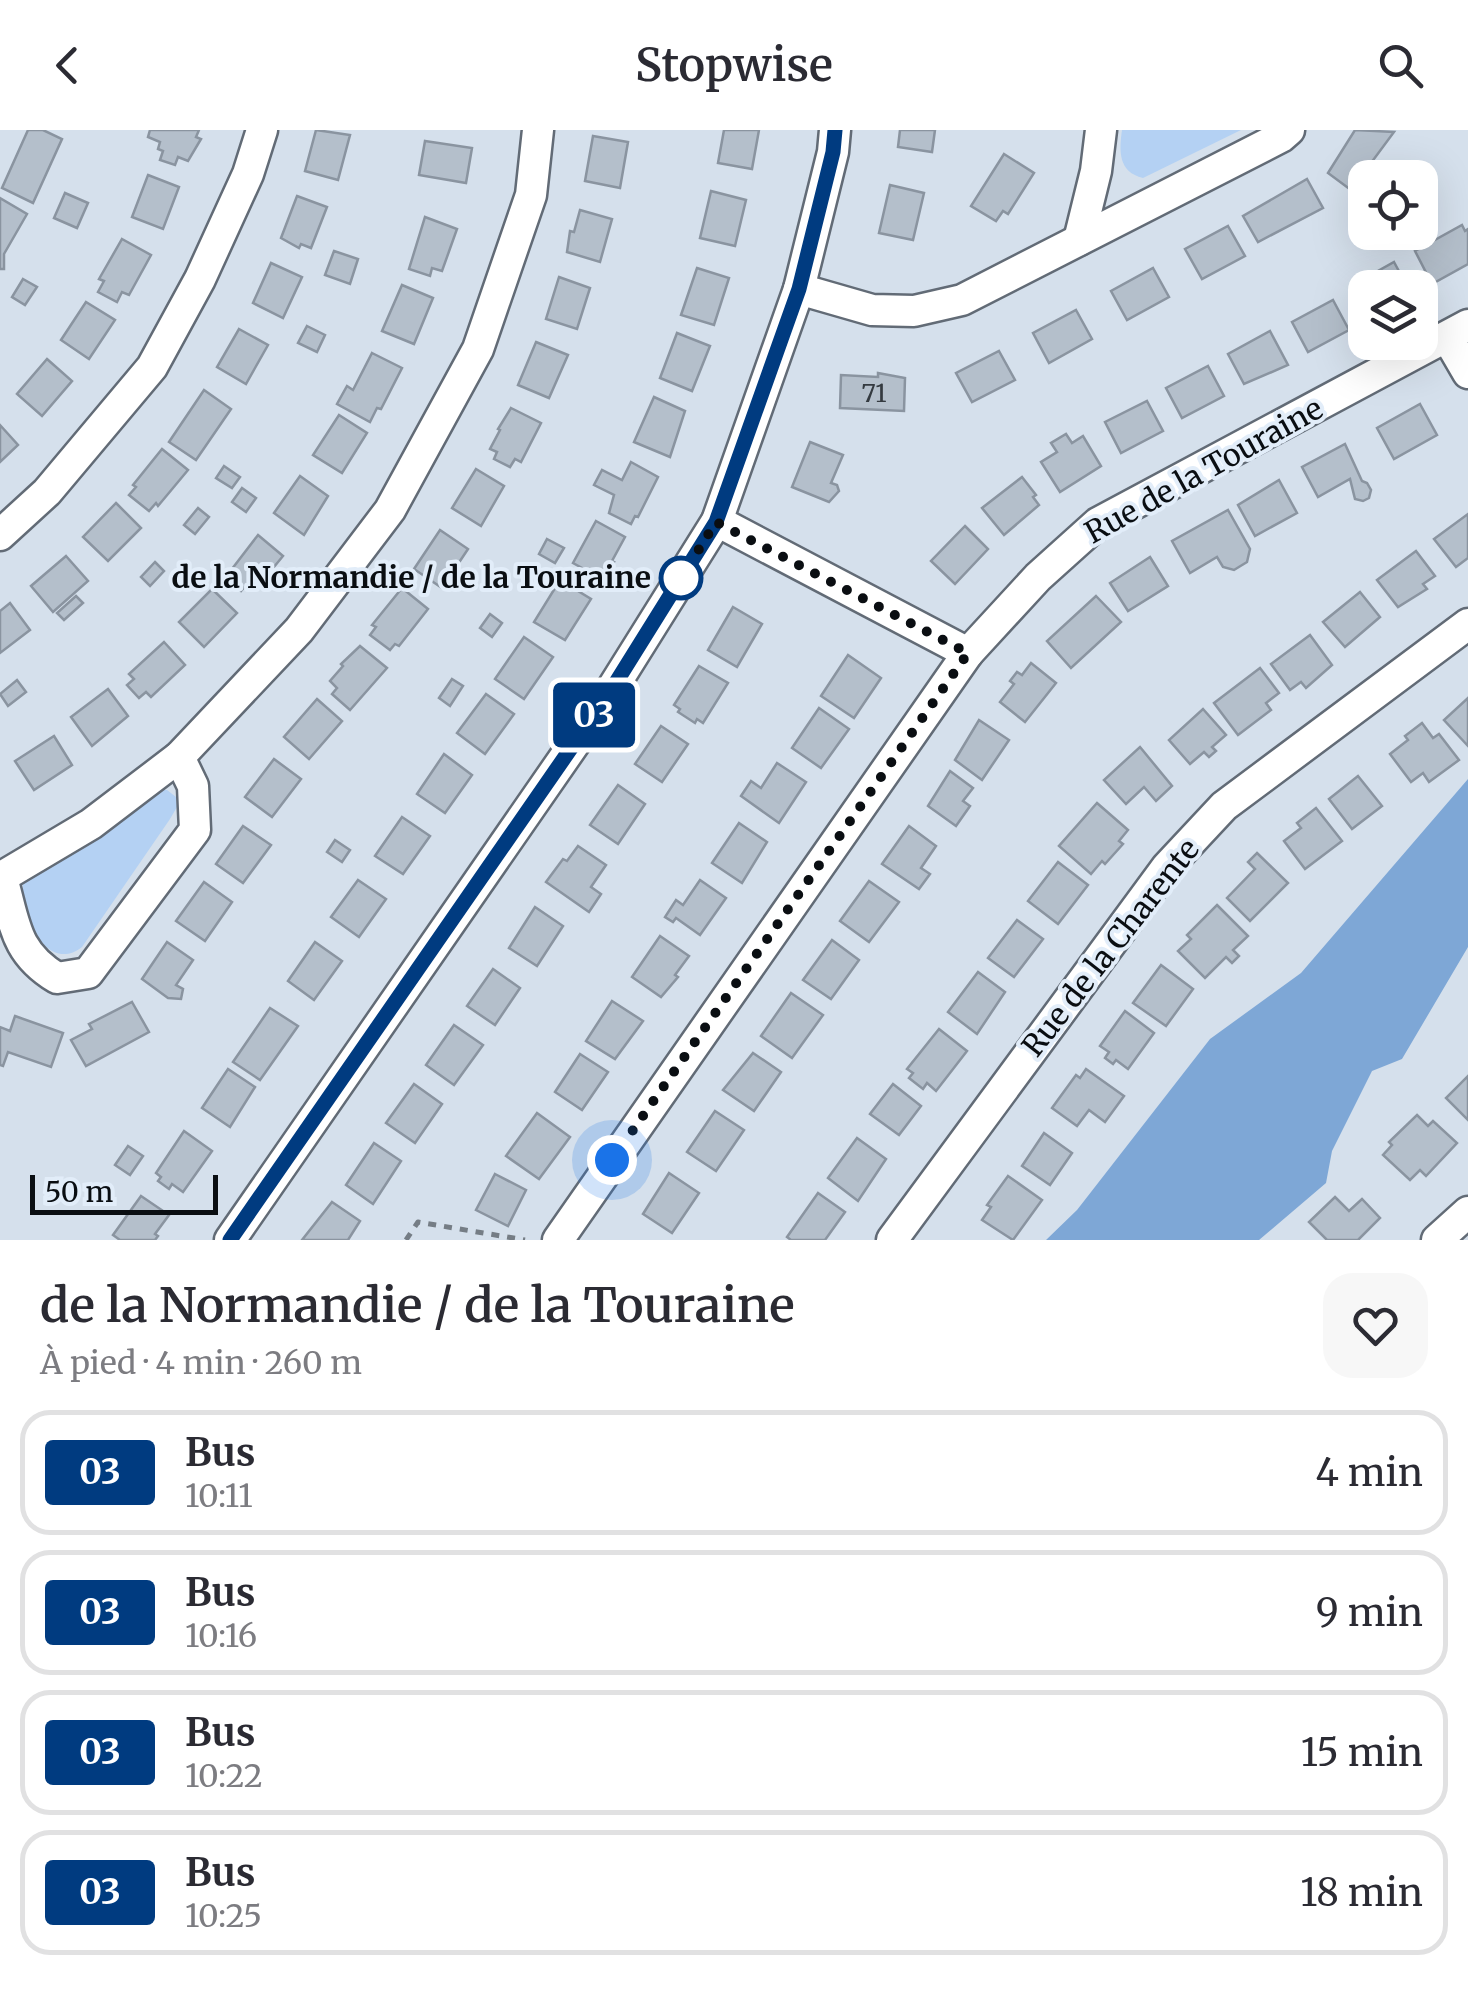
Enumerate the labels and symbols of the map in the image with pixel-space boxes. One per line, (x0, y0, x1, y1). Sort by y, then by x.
house number: 71 (861, 377, 887, 409)
street label: Rue de la Touraine (1078, 389, 1329, 551)
marker: de la Normandie / de la Touraine (660, 557, 702, 599)
place label: de la Normandie / de la Touraine (172, 558, 651, 596)
line badge: 03 (549, 682, 639, 748)
street label: Rue de la Charente (1013, 831, 1207, 1064)
your location (587, 1135, 637, 1185)
scale bar (30, 1170, 218, 1214)

